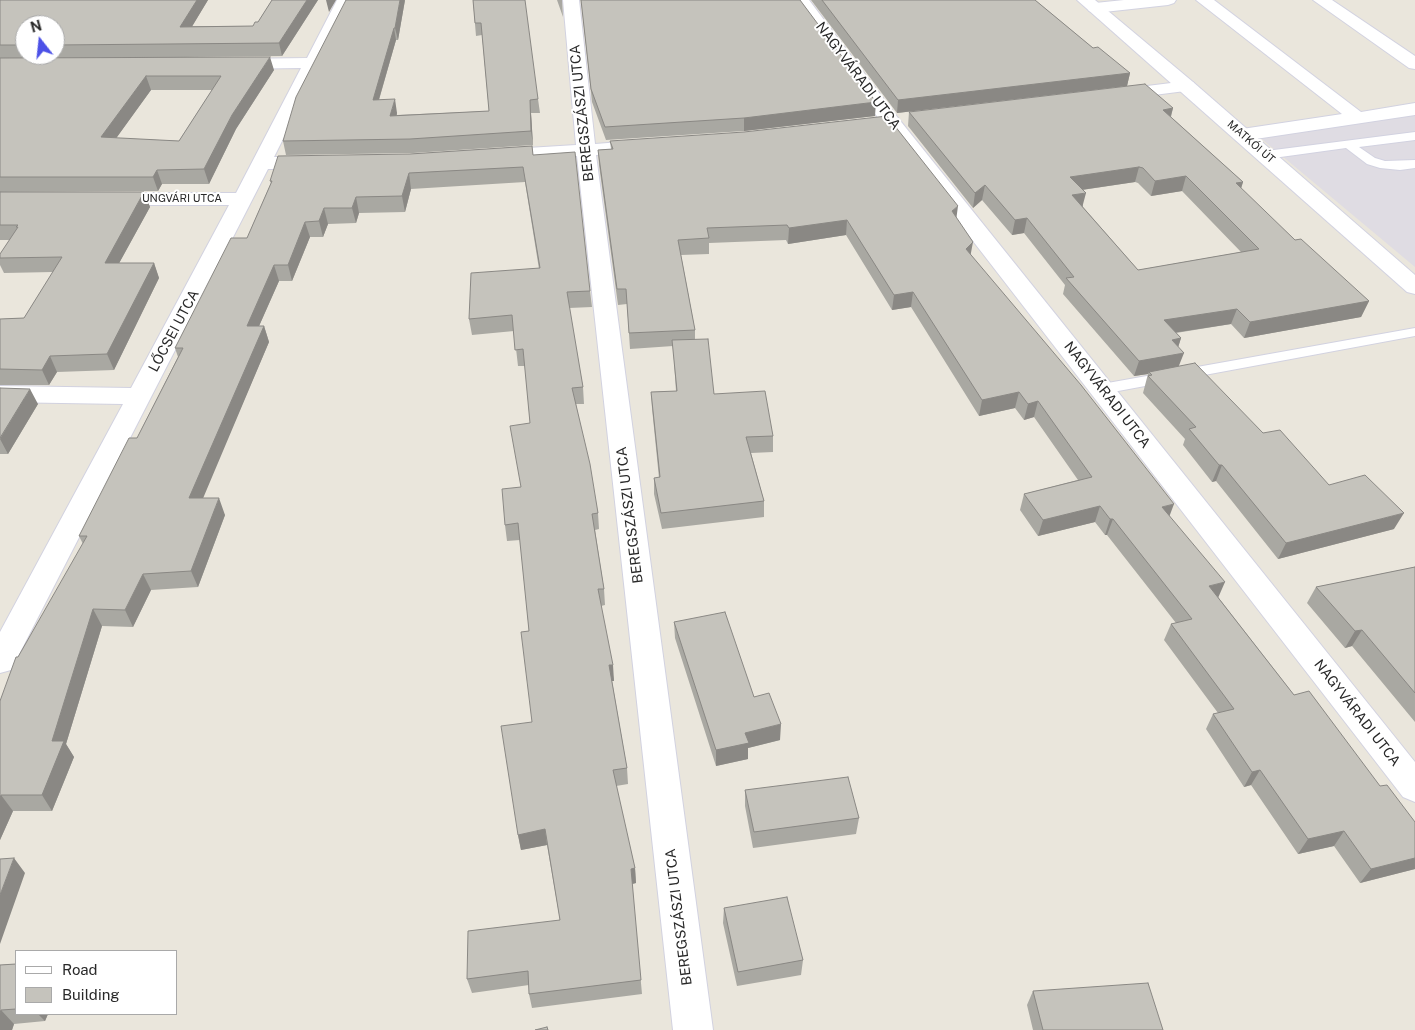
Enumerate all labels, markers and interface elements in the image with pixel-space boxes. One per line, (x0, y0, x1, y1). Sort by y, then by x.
north arrow (15, 15, 65, 65)
text: N (29, 17, 44, 36)
street label: NAGYVÁRADI UTCA (812, 19, 904, 133)
street label: BEREGSZÁSZI UTCA (566, 44, 598, 182)
street label: MATKÓI ÚT (1225, 118, 1277, 166)
street label: UNGVÁRI UTCA (142, 192, 222, 206)
street label: LŐCSEI UTCA (145, 287, 203, 375)
street label: NAGYVÁRADI UTCA (1060, 338, 1154, 452)
street label: BEREGSZÁSZI UTCA (613, 446, 647, 584)
street label: NAGYVÁRADI UTCA (1310, 656, 1404, 770)
street label: BEREGSZÁSZI UTCA (662, 848, 696, 986)
legend (15, 950, 178, 1015)
text: Road (62, 961, 98, 978)
text: Building (62, 986, 120, 1003)

